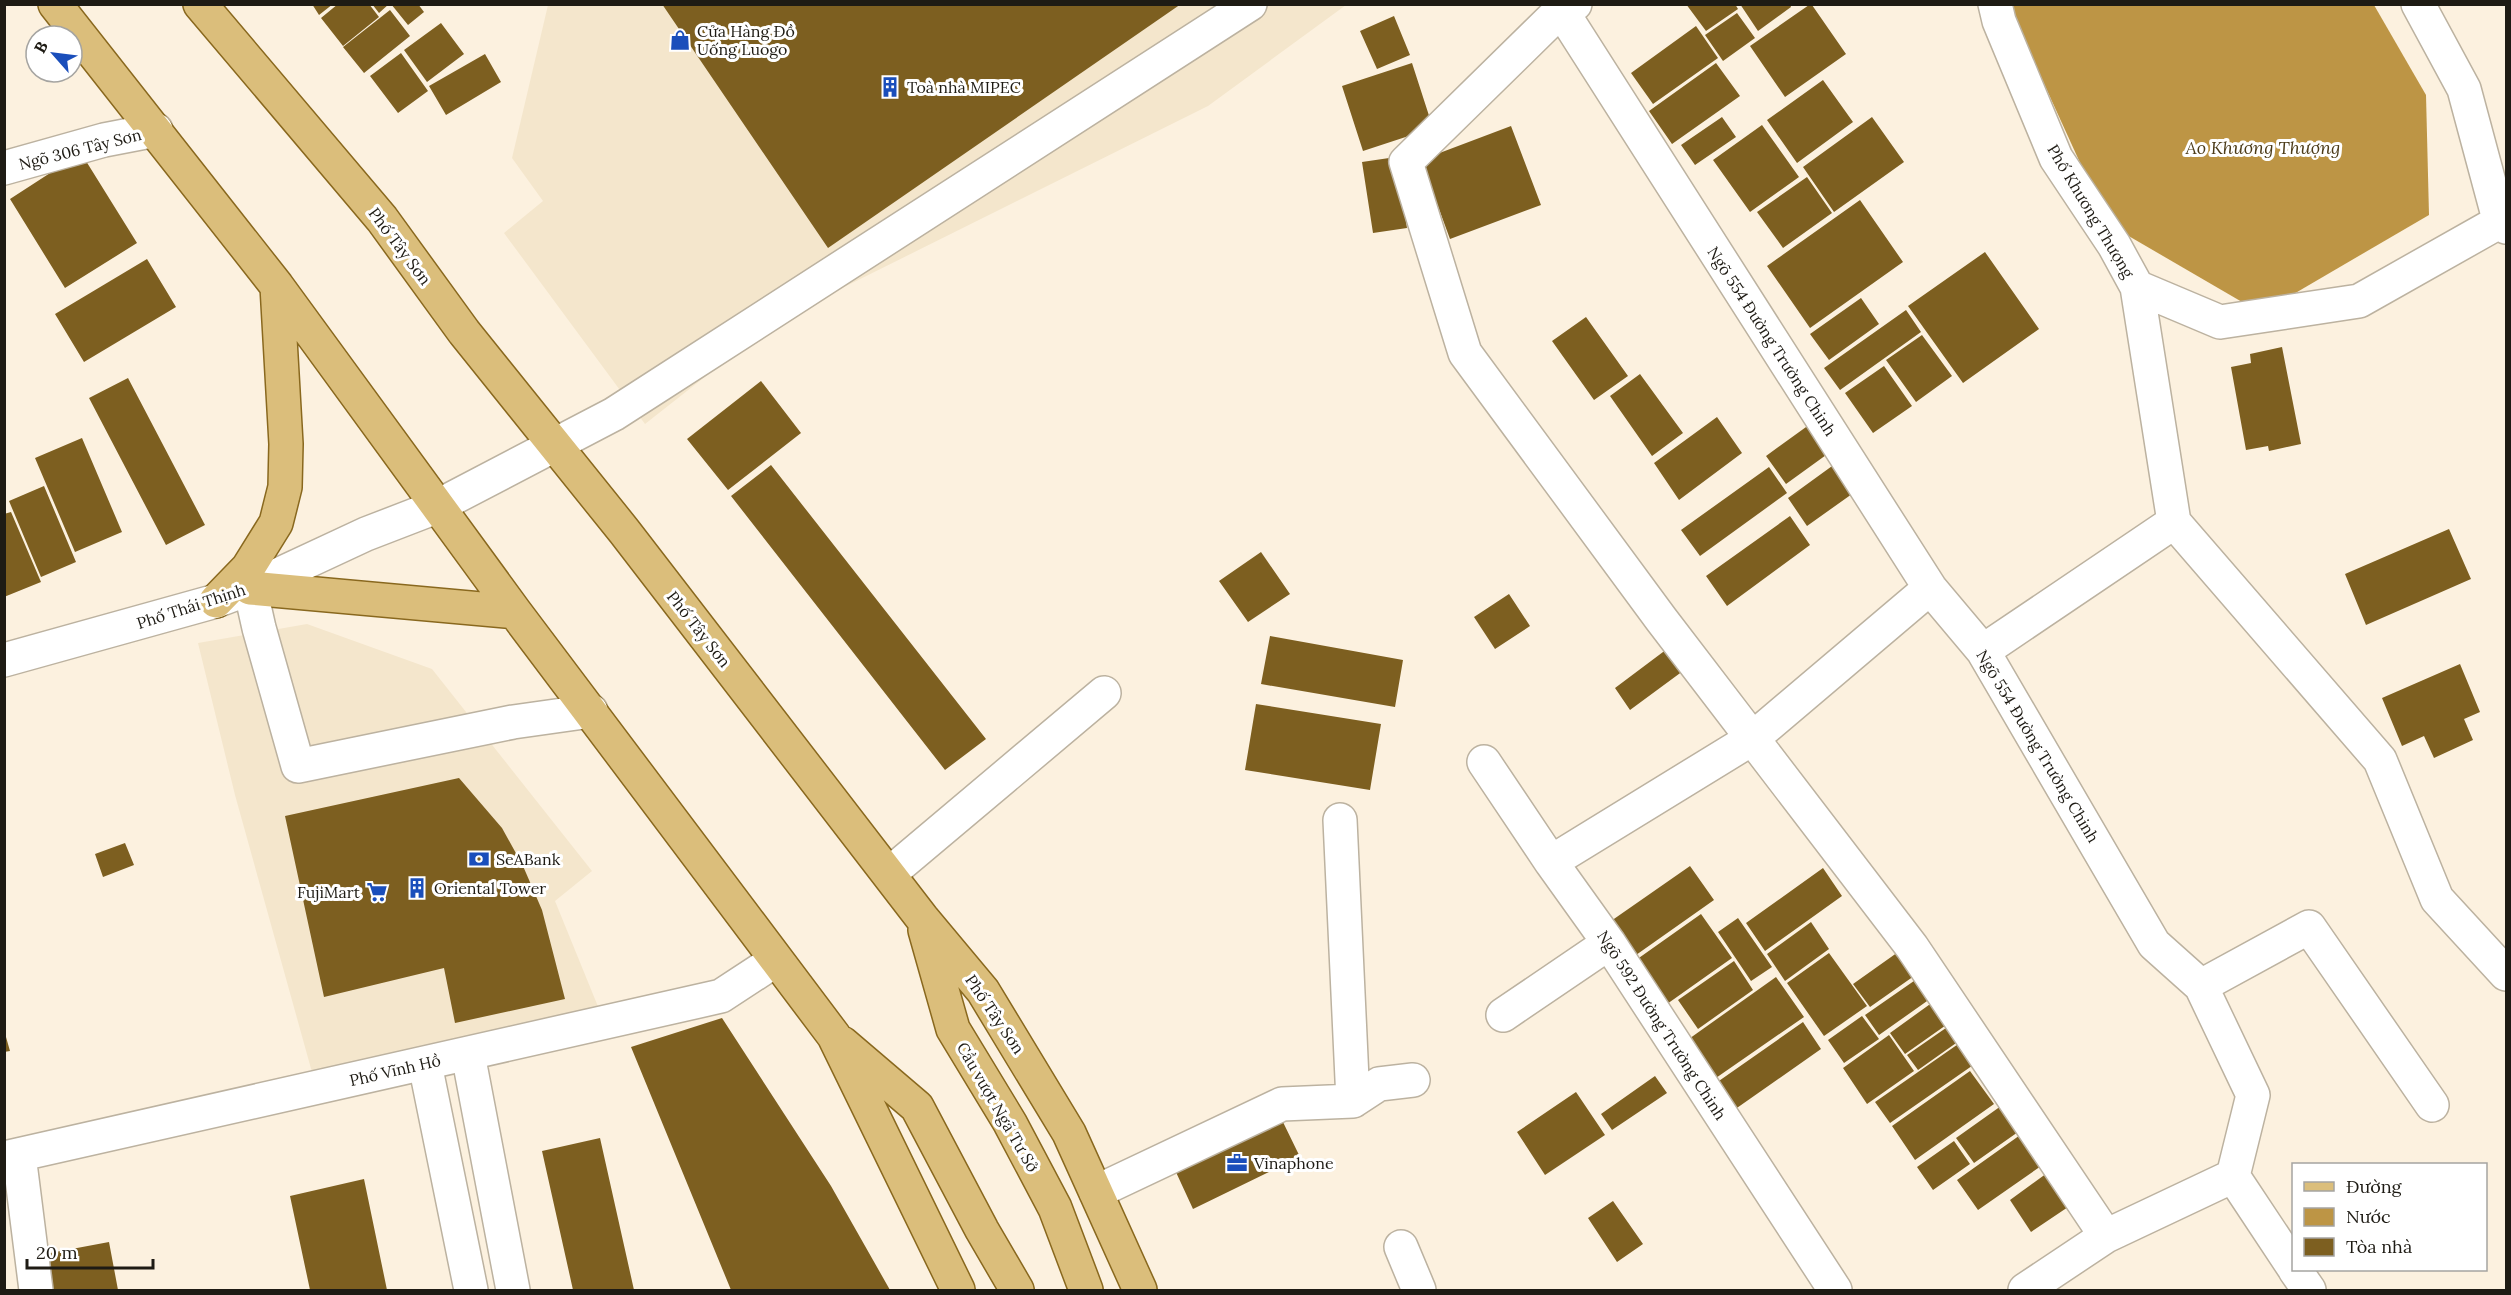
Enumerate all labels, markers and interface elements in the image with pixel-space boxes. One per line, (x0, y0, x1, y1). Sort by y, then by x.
place label: Cửa Hàng Đồ Uống Luogo (697, 21, 795, 59)
north arrow (24, 24, 84, 84)
shop icon: Cửa Hàng Đồ Uống Luogo (668, 28, 692, 52)
text: B (29, 37, 52, 56)
building icon: Toà nhà MIPEC (878, 75, 902, 99)
place label: Toà nhà MIPEC (907, 77, 1021, 97)
street label: Ngõ 306 Tây Sơn (17, 124, 144, 174)
water label: Ao Khương Thượng (2185, 136, 2340, 159)
street label: Phố Khương Thượng (2043, 141, 2139, 282)
street label: Phố Tây Sơn (364, 203, 436, 289)
street label: Ngõ 554 Đường Trường Chinh (1703, 243, 1841, 440)
street label: Phố Thái Thịnh (134, 579, 248, 633)
street label: Phố Tây Sơn (663, 587, 735, 671)
street label: Ngõ 554 Đường Trường Chinh (1972, 646, 2104, 846)
bank icon: SeABank (467, 847, 491, 871)
place label: SeABank (496, 849, 561, 869)
building icon: Oriental Tower (405, 876, 429, 900)
place label: Oriental Tower (434, 878, 546, 898)
supermarket icon: FujiMart (365, 880, 389, 904)
place label: FujiMart (297, 882, 361, 902)
street label: Ngõ 592 Đường Trường Chinh (1593, 926, 1731, 1124)
street label: Phố Tây Sơn (961, 970, 1029, 1058)
street label: Cầu vượt Ngã Tư Sở (953, 1039, 1043, 1175)
street label: Phố Vĩnh Hồ (347, 1050, 443, 1090)
office icon: Vinaphone (1225, 1151, 1249, 1175)
place label: Vinaphone (1253, 1153, 1334, 1173)
legend (2292, 1163, 2487, 1271)
text: Đường (2346, 1175, 2403, 1198)
text: Nước (2346, 1205, 2391, 1228)
scale bar (27, 1232, 153, 1270)
text: Tòa nhà (2346, 1235, 2412, 1258)
text: 20 m (36, 1241, 78, 1264)

